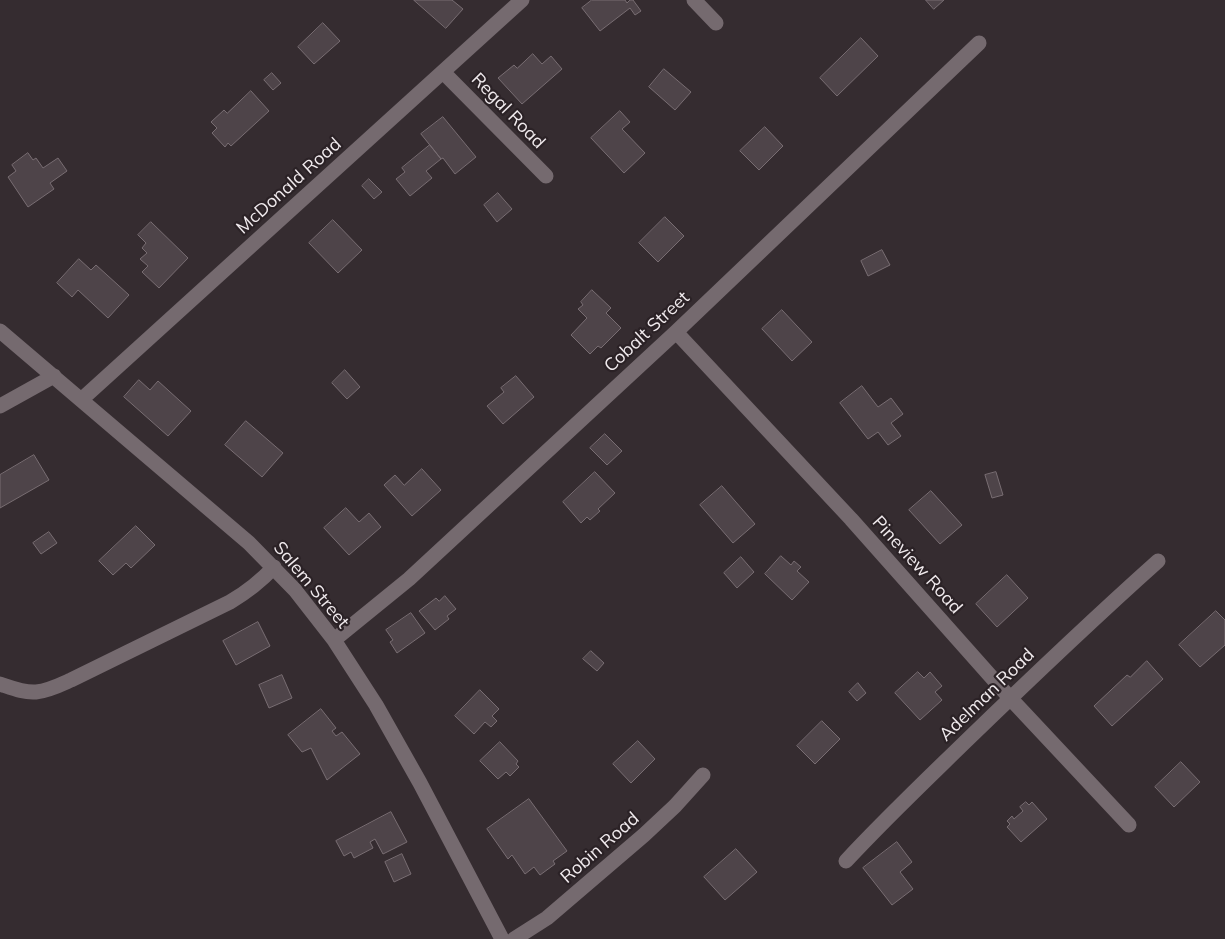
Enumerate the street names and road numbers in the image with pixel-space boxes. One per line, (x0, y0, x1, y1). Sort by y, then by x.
street label: Regal Road (467, 69, 549, 153)
street label: McDonald Road (232, 133, 346, 239)
street label: Cobalt Street (600, 287, 694, 377)
street label: Pineview Road (867, 512, 967, 618)
street label: Salem Street (269, 537, 353, 633)
street label: Adelman Road (935, 644, 1039, 746)
street label: Robin Road (556, 808, 644, 888)

